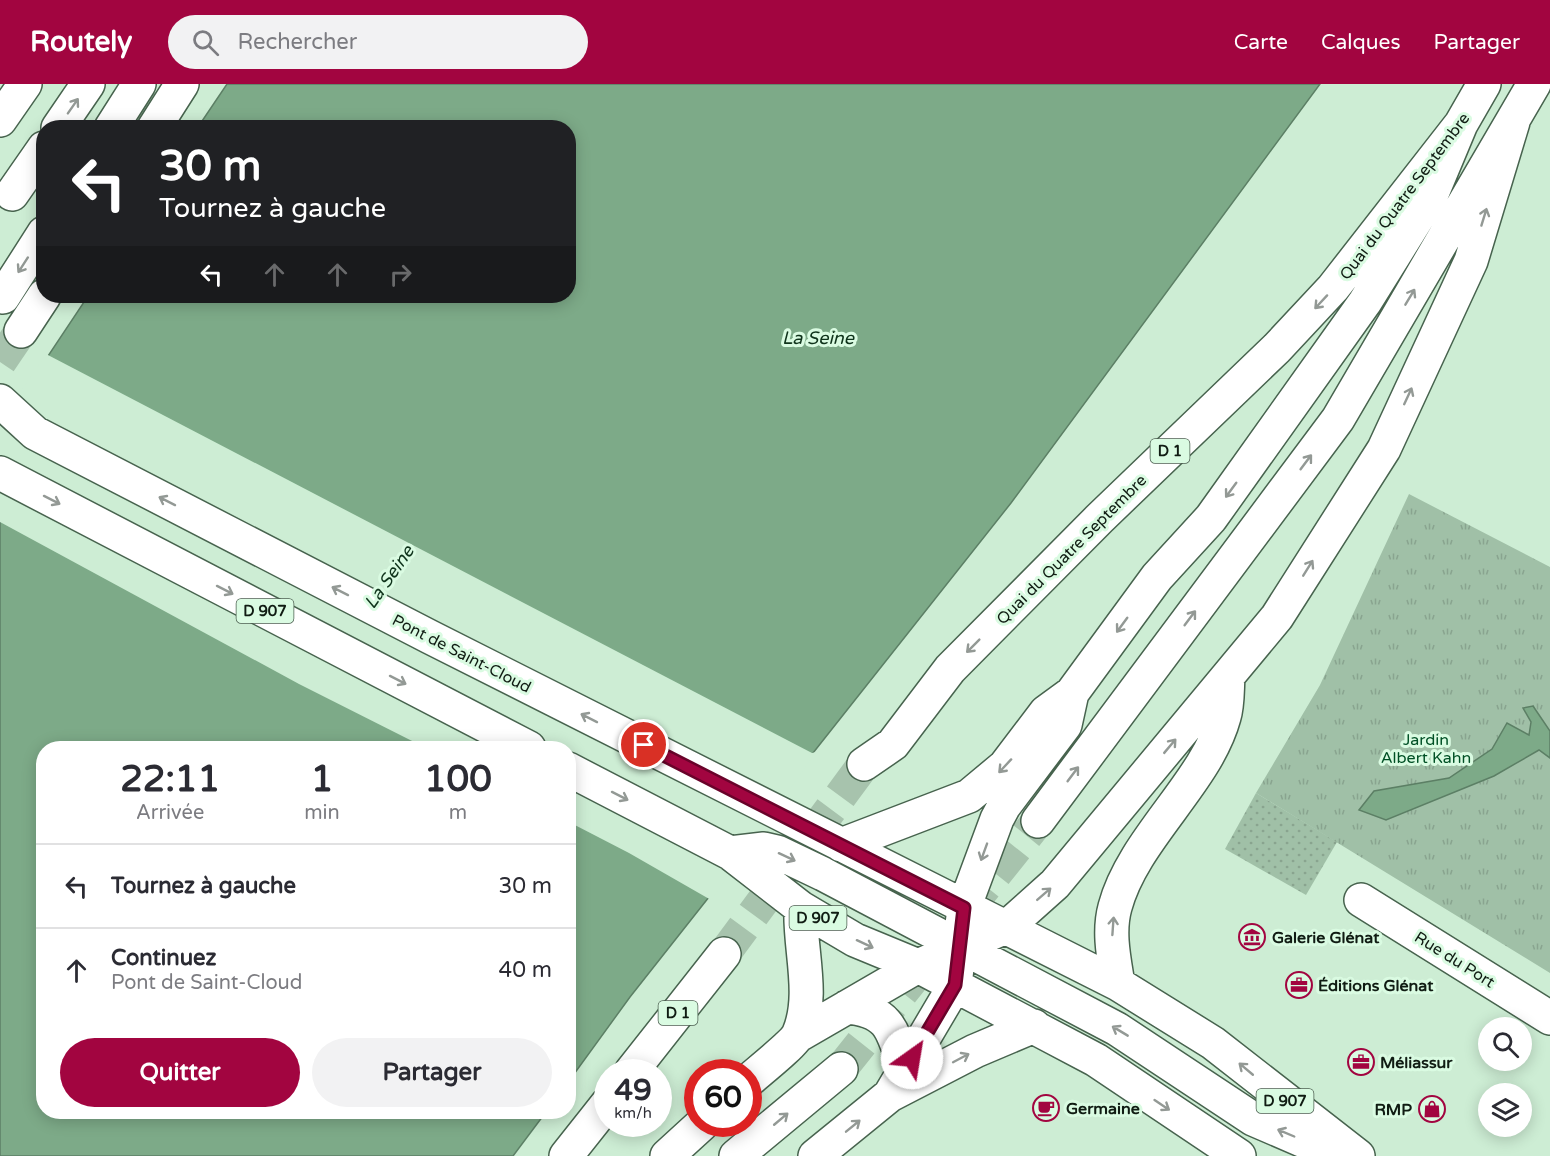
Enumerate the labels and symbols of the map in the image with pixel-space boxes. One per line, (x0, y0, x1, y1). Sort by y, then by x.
one-way arrow (67, 98, 79, 114)
street label: Quai du Quatre Septembre (1335, 109, 1474, 284)
one-way arrow (1480, 208, 1491, 227)
one-way arrow (17, 256, 29, 273)
one-way arrow (1404, 289, 1416, 306)
one-way arrow (1314, 294, 1328, 309)
water label: La Seine (782, 327, 855, 349)
one-way arrow (1403, 388, 1415, 406)
road number: D 1 (1150, 439, 1190, 463)
one-way arrow (1300, 454, 1312, 470)
street label: Quai du Quatre Septembre (992, 470, 1151, 629)
one-way arrow (1225, 481, 1237, 497)
one-way arrow (43, 494, 60, 506)
one-way arrow (158, 495, 176, 506)
water label: La Seine (359, 541, 419, 613)
one-way arrow (1302, 560, 1314, 577)
one-way arrow (216, 584, 233, 596)
one-way arrow (332, 585, 349, 597)
road number: D 907 (236, 599, 294, 623)
street label: Pont de Saint-Cloud (389, 610, 534, 698)
one-way arrow (1183, 610, 1196, 626)
one-way arrow (1116, 616, 1128, 632)
one-way arrow (966, 638, 981, 653)
one-way arrow (389, 674, 406, 686)
one-way arrow (580, 711, 598, 723)
pin (618, 719, 669, 770)
park label: Jardin Albert Kahn (1381, 730, 1471, 768)
one-way arrow (1164, 738, 1177, 754)
one-way arrow (998, 758, 1012, 773)
one-way arrow (1067, 767, 1079, 783)
one-way arrow (611, 791, 629, 802)
one-way arrow (978, 842, 989, 861)
one-way arrow (777, 852, 795, 863)
one-way arrow (1036, 887, 1051, 901)
road number: D 907 (790, 906, 846, 930)
one-way arrow (1108, 917, 1119, 936)
museum icon: Galerie Glénat (1237, 922, 1267, 952)
street label: Rue du Port (1411, 927, 1498, 992)
place label: Galerie Glénat (1272, 928, 1380, 948)
one-way arrow (855, 939, 873, 951)
office icon: Éditions Glénat (1284, 970, 1314, 1000)
place label: Éditions Glénat (1318, 976, 1434, 996)
road number: D 1 (658, 1001, 698, 1025)
one-way arrow (1112, 1025, 1129, 1037)
position arrow (880, 1026, 944, 1090)
office icon: Méliassur (1346, 1047, 1376, 1077)
one-way arrow (952, 1052, 969, 1064)
place label: Méliassur (1380, 1053, 1453, 1073)
speed limit sign: 60 (684, 1059, 762, 1137)
one-way arrow (1238, 1063, 1254, 1076)
road number: D 907 (1256, 1089, 1314, 1113)
cafe icon: Germaine (1031, 1093, 1061, 1123)
shop icon: RMP (1417, 1094, 1447, 1124)
one-way arrow (1153, 1098, 1170, 1111)
place label: Germaine (1066, 1099, 1140, 1119)
place label: RMP (1374, 1100, 1412, 1120)
one-way arrow (773, 1112, 789, 1125)
one-way arrow (845, 1119, 861, 1132)
one-way arrow (1277, 1127, 1295, 1138)

